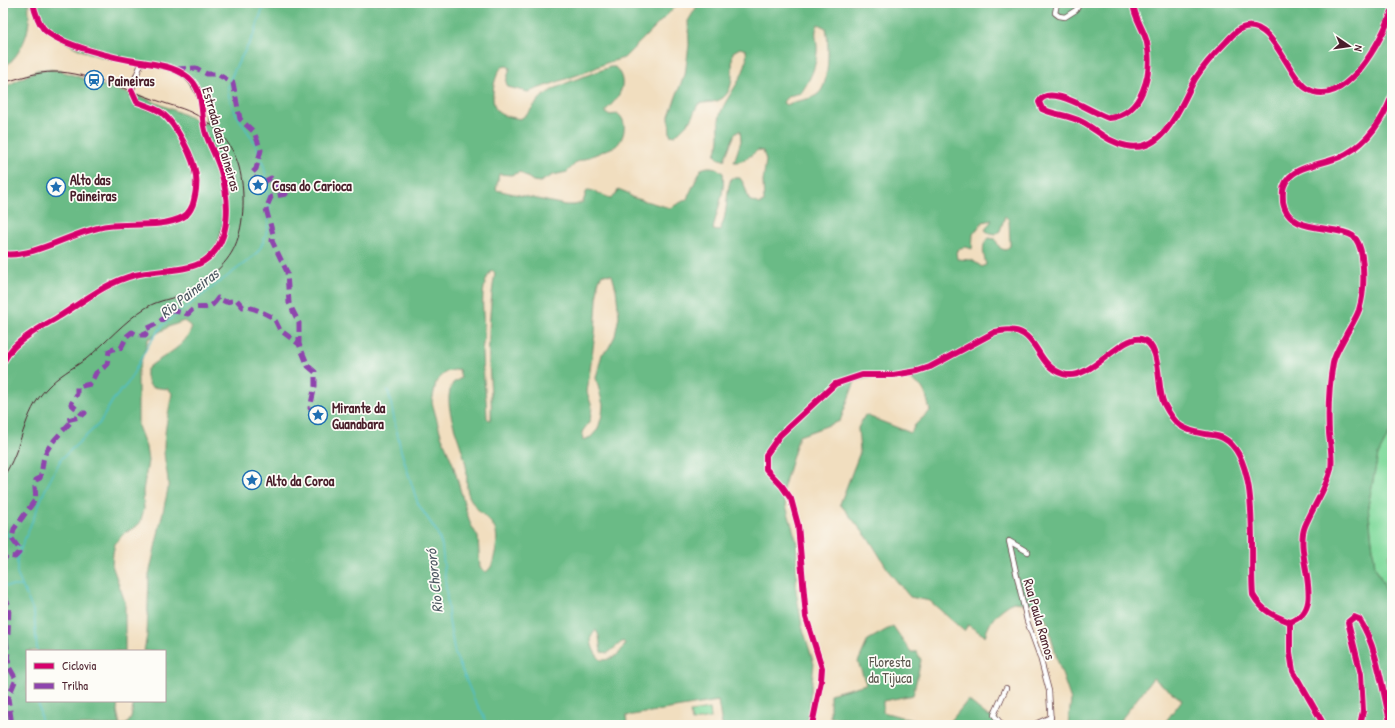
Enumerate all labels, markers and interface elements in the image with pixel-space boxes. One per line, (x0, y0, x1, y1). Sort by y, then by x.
north arrow (1329, 26, 1369, 66)
text: N (1351, 44, 1366, 53)
station icon: Paineiras (83, 69, 105, 91)
place label: Paineiras (108, 71, 155, 90)
street label: Estrada das Paineiras (198, 85, 246, 193)
place label: Alto das Paineiras (70, 170, 117, 205)
place icon: Casa do Carioca (247, 174, 269, 196)
place icon: Alto das Paineiras (45, 176, 67, 198)
place label: Casa do Carioca (272, 176, 352, 195)
water label: Rio Paineiras (155, 263, 224, 323)
place label: Mirante da Guanabara (332, 398, 386, 433)
place icon: Mirante da Guanabara (307, 404, 329, 426)
place icon: Alto da Coroa (241, 469, 263, 491)
place label: Alto da Coroa (266, 471, 335, 490)
water label: Rio Chororó (420, 547, 448, 614)
street label: Rua Paula Ramos (1019, 576, 1061, 662)
legend (26, 650, 166, 702)
park label: Floresta da Tijuca (868, 652, 912, 688)
text: Ciclovia (62, 657, 96, 674)
text: Trilha (62, 677, 88, 694)

